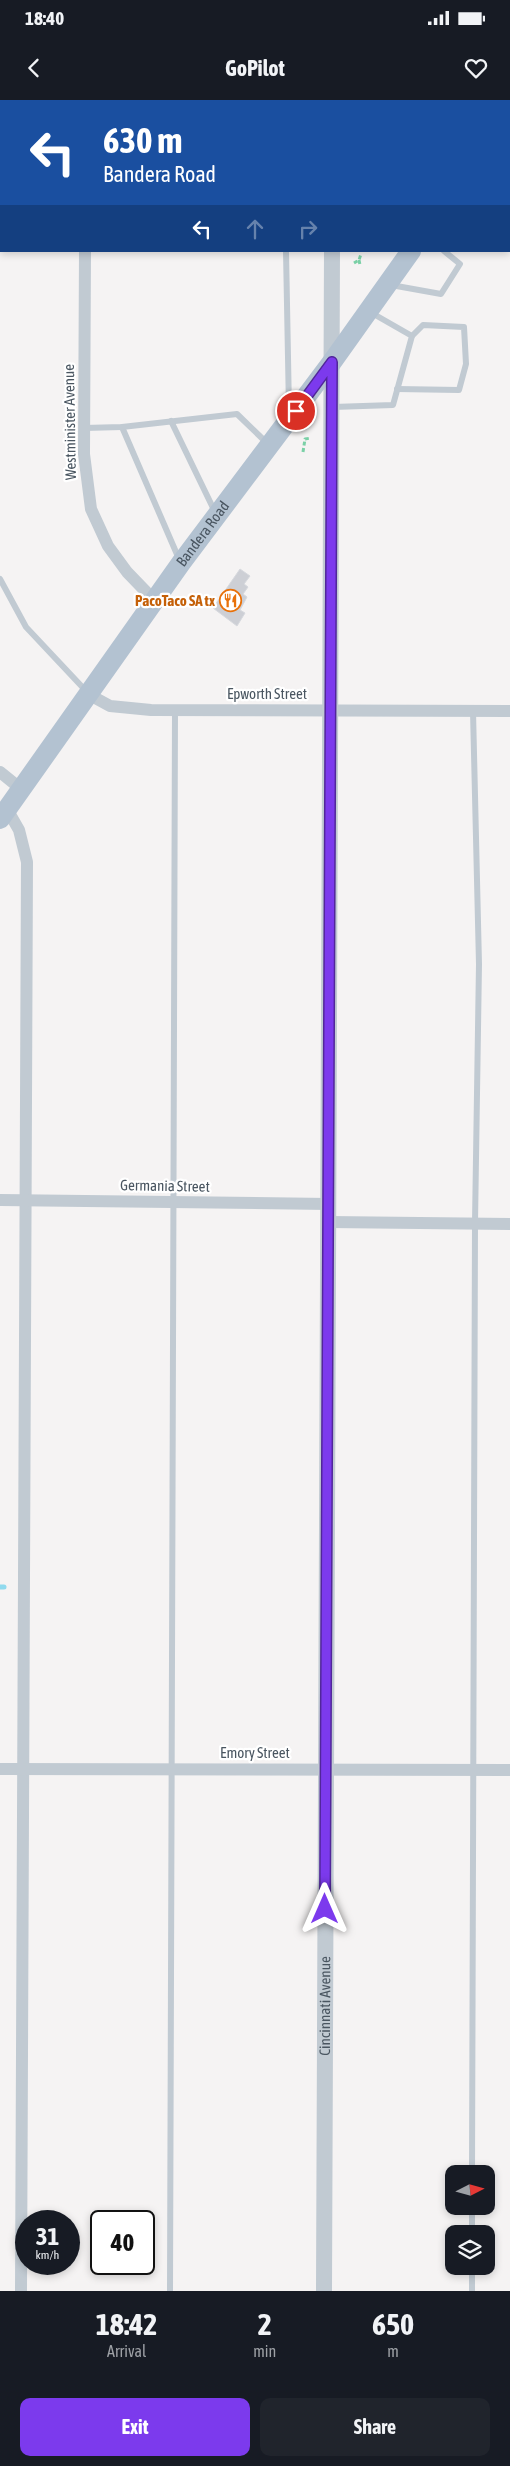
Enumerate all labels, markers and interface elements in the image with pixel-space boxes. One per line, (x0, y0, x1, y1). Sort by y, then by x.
text: 18:40 (25, 7, 64, 29)
icon: back (20, 54, 48, 82)
icon: heart (462, 54, 490, 82)
text: GoPilot (225, 55, 285, 81)
icon: left (20, 120, 85, 185)
text: 630 m (103, 120, 182, 160)
text: Bandera Road (103, 161, 216, 187)
icon: left (188, 215, 216, 243)
icon: ahead (241, 215, 269, 243)
icon: right (294, 215, 322, 243)
street label: Westminister Avenue (60, 364, 79, 480)
pin (275, 390, 317, 432)
icon: arrive (282, 397, 310, 425)
street label: Bandera Road (173, 498, 232, 570)
restaurant icon: PacoTaco SA tx (219, 589, 243, 613)
place label: PacoTaco SA tx (135, 592, 215, 609)
street label: Epworth Street (227, 685, 307, 702)
street label: Germania Street (120, 1176, 210, 1195)
street label: Emory Street (220, 1744, 290, 1761)
position arrow (298, 1882, 350, 1934)
street label: Cincinnati Avenue (316, 1956, 333, 2056)
north arrow (445, 2165, 495, 2215)
map controls (445, 2165, 495, 2275)
speed limit sign: 40 (90, 2210, 155, 2275)
text: 31 (36, 2222, 59, 2250)
button: layers (445, 2225, 495, 2275)
text: km/h (36, 2248, 59, 2262)
text: 18:42 (96, 2307, 157, 2341)
text: 2 (258, 2307, 272, 2341)
text: 650 (372, 2307, 414, 2341)
text: Arrival (107, 2342, 146, 2360)
text: min (253, 2342, 276, 2360)
text: m (387, 2342, 399, 2360)
button: Exit (20, 2398, 250, 2456)
button: Share (260, 2398, 490, 2456)

